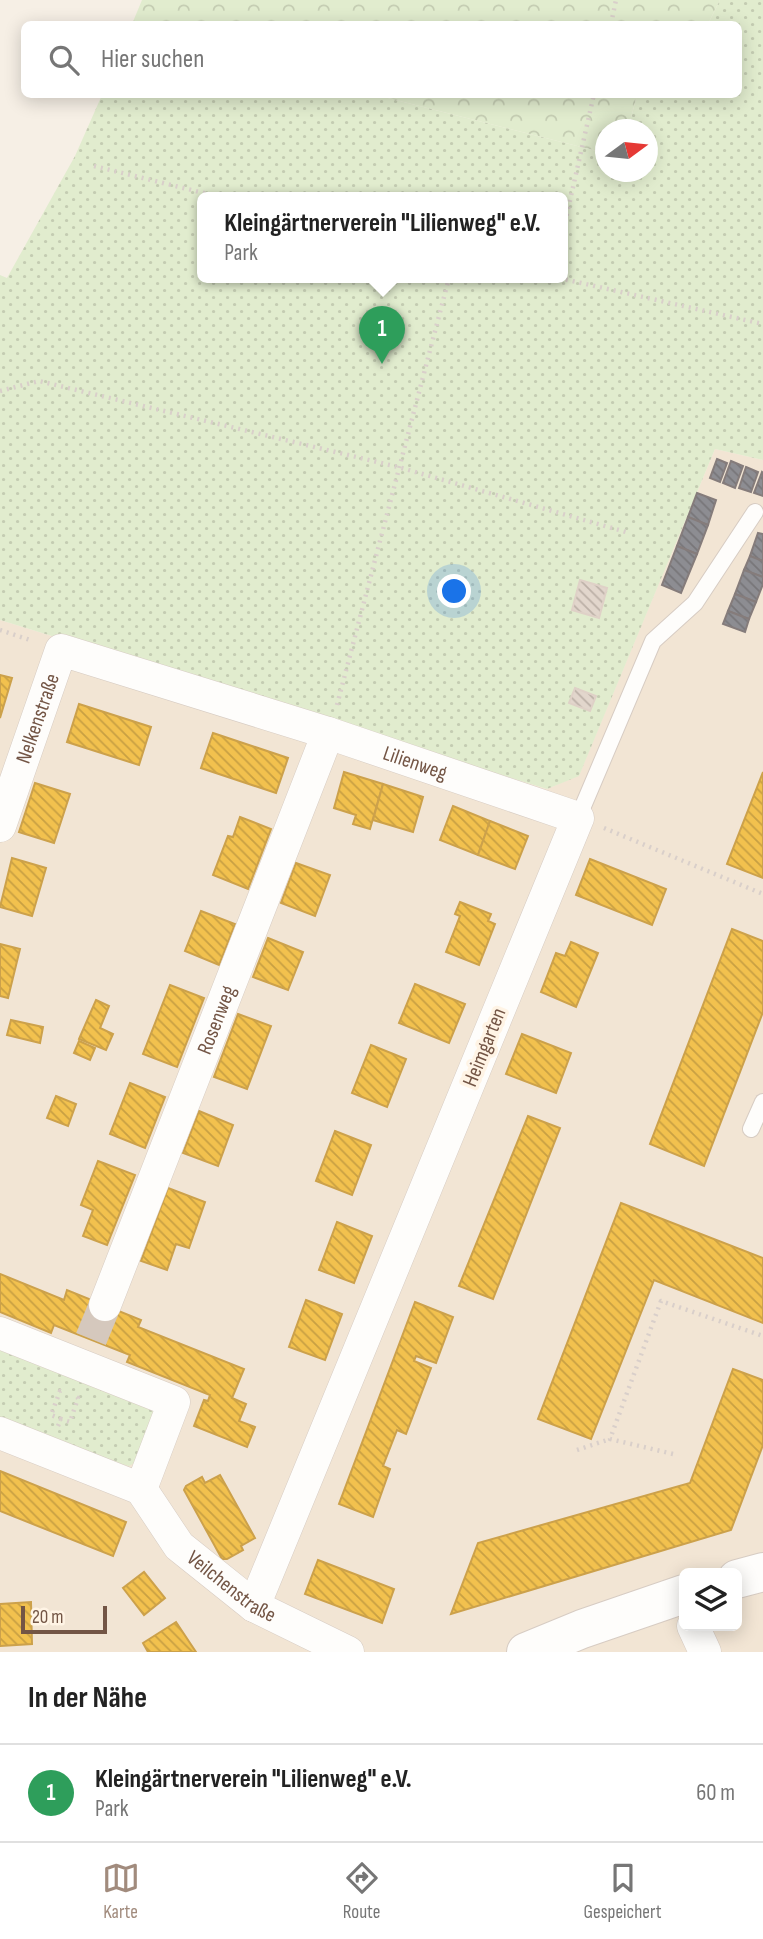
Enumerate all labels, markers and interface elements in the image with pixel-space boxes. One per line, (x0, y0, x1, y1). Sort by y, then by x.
search box (21, 21, 742, 98)
icon: search (45, 41, 83, 79)
text: Hier suchen (101, 44, 204, 75)
north arrow (595, 119, 658, 182)
popup (197, 192, 568, 283)
text: Kleingärtnerverein "Lilienweg" e.V. (224, 208, 541, 239)
text: Park (224, 239, 258, 267)
pin: 1 (359, 306, 405, 364)
your location (437, 574, 471, 608)
street label: Nelkenstraße (11, 670, 65, 767)
street label: Lilienweg (380, 741, 450, 786)
street label: Rosenweg (192, 982, 241, 1058)
street label: Heimgarten (457, 1004, 512, 1090)
street label: Veilchenstraße (182, 1545, 280, 1628)
map controls (679, 1568, 742, 1631)
button: layers (679, 1568, 742, 1631)
scale bar (21, 1603, 107, 1635)
text: 20 m (32, 1606, 64, 1629)
text: In der Nähe (28, 1680, 147, 1716)
text: Kleingärtnerverein "Lilienweg" e.V. (95, 1764, 412, 1795)
text: 1 (46, 1779, 56, 1807)
text: 60 m (696, 1779, 735, 1807)
text: Park (95, 1795, 129, 1823)
tab: Karte (102, 1859, 140, 1924)
tab: Route (343, 1859, 381, 1924)
tab: Gespeichert (584, 1859, 661, 1924)

